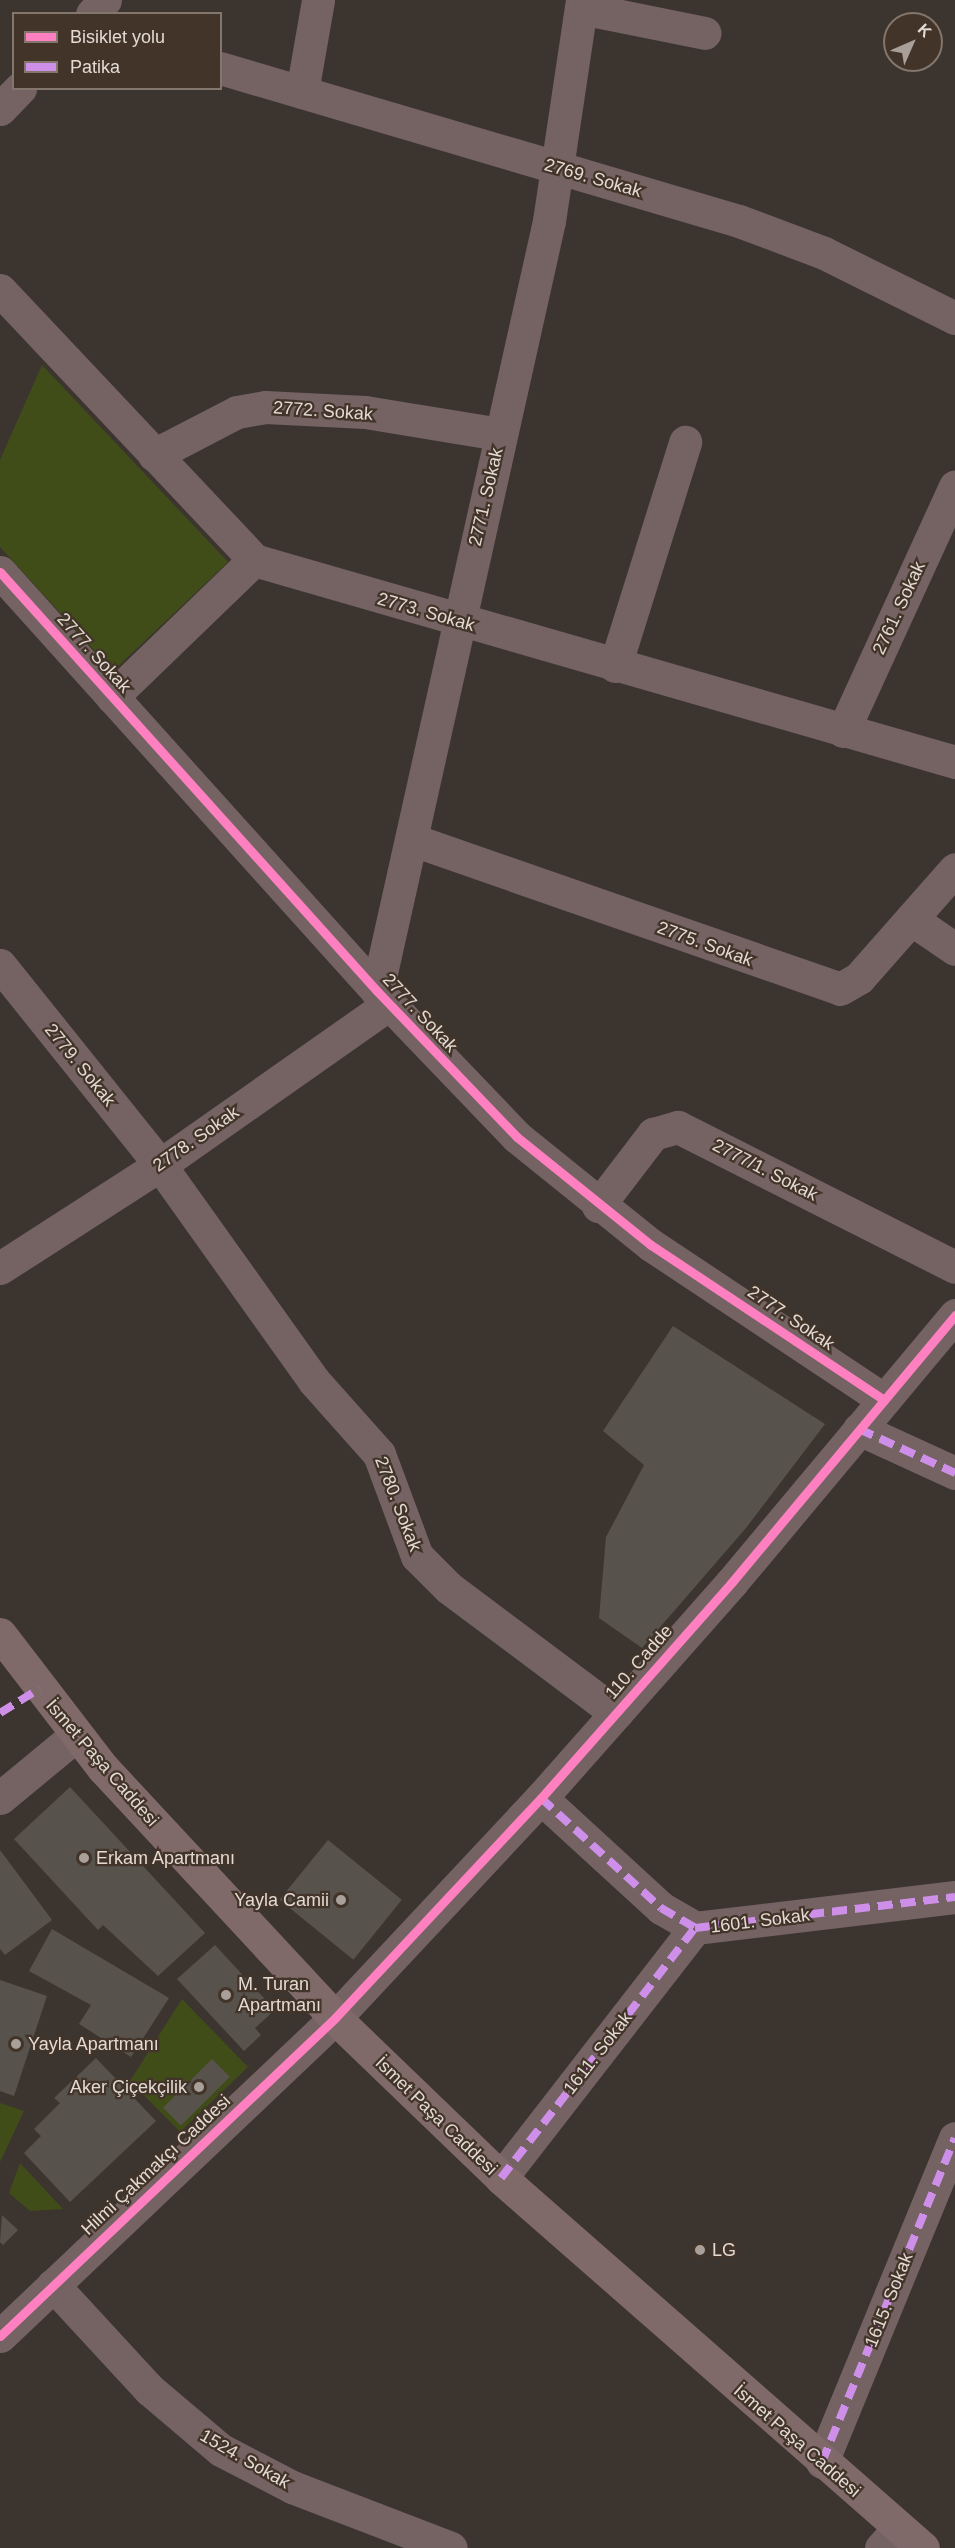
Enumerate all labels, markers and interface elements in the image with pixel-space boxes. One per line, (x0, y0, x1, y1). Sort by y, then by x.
legend (12, 12, 222, 90)
north arrow (883, 12, 943, 72)
text: K (915, 20, 935, 40)
text: Bisiklet yolu (70, 27, 165, 47)
text: Patika (70, 57, 120, 77)
street label: 2769. Sokak (542, 154, 644, 202)
street label: 2772. Sokak (272, 397, 374, 425)
street label: 2771. Sokak (464, 446, 508, 548)
street label: 2761. Sokak (868, 558, 930, 658)
street label: 2773. Sokak (375, 588, 477, 636)
street label: 2777. Sokak (52, 609, 136, 697)
street label: 2775. Sokak (654, 917, 756, 971)
street label: 2777. Sokak (378, 969, 462, 1057)
street label: 2779. Sokak (40, 1019, 120, 1111)
street label: 2778. Sokak (149, 1101, 243, 1177)
street label: 2777/1. Sokak (709, 1134, 821, 1206)
street label: 2777. Sokak (743, 1281, 839, 1355)
street label: 2780. Sokak (370, 1453, 426, 1555)
street label: 110. Cadde (601, 1620, 677, 1704)
street label: İsmet Paşa Caddesi (41, 1695, 163, 1831)
place label: Erkam Apartmanı (96, 1847, 236, 1869)
marker: Erkam Apartmanı (77, 1851, 91, 1865)
place label: Yayla Camii (234, 1889, 329, 1911)
marker: Yayla Camii (334, 1893, 348, 1907)
street label: 1601. Sokak (709, 1904, 811, 1938)
place label: M. Turan Apartmanı (238, 1974, 321, 2016)
marker: M. Turan Apartmanı (219, 1988, 233, 2002)
street label: 1611. Sokak (559, 2007, 637, 2099)
place label: Yayla Apartmanı (28, 2033, 160, 2055)
marker: Yayla Apartmanı (9, 2037, 23, 2051)
street label: İsmet Paşa Caddesi (371, 2052, 501, 2180)
place label: Aker Çiçekçilik (70, 2076, 187, 2098)
marker: Aker Çiçekçilik (192, 2080, 206, 2094)
street label: Hilmi Çakmakçı Caddesi (77, 2090, 235, 2240)
place label: LG (712, 2239, 736, 2261)
marker: LG (693, 2243, 707, 2257)
street label: 1615. Sokak (860, 2250, 918, 2350)
street label: İsmet Paşa Caddesi (729, 2380, 865, 2502)
street label: 1524. Sokak (196, 2425, 294, 2493)

